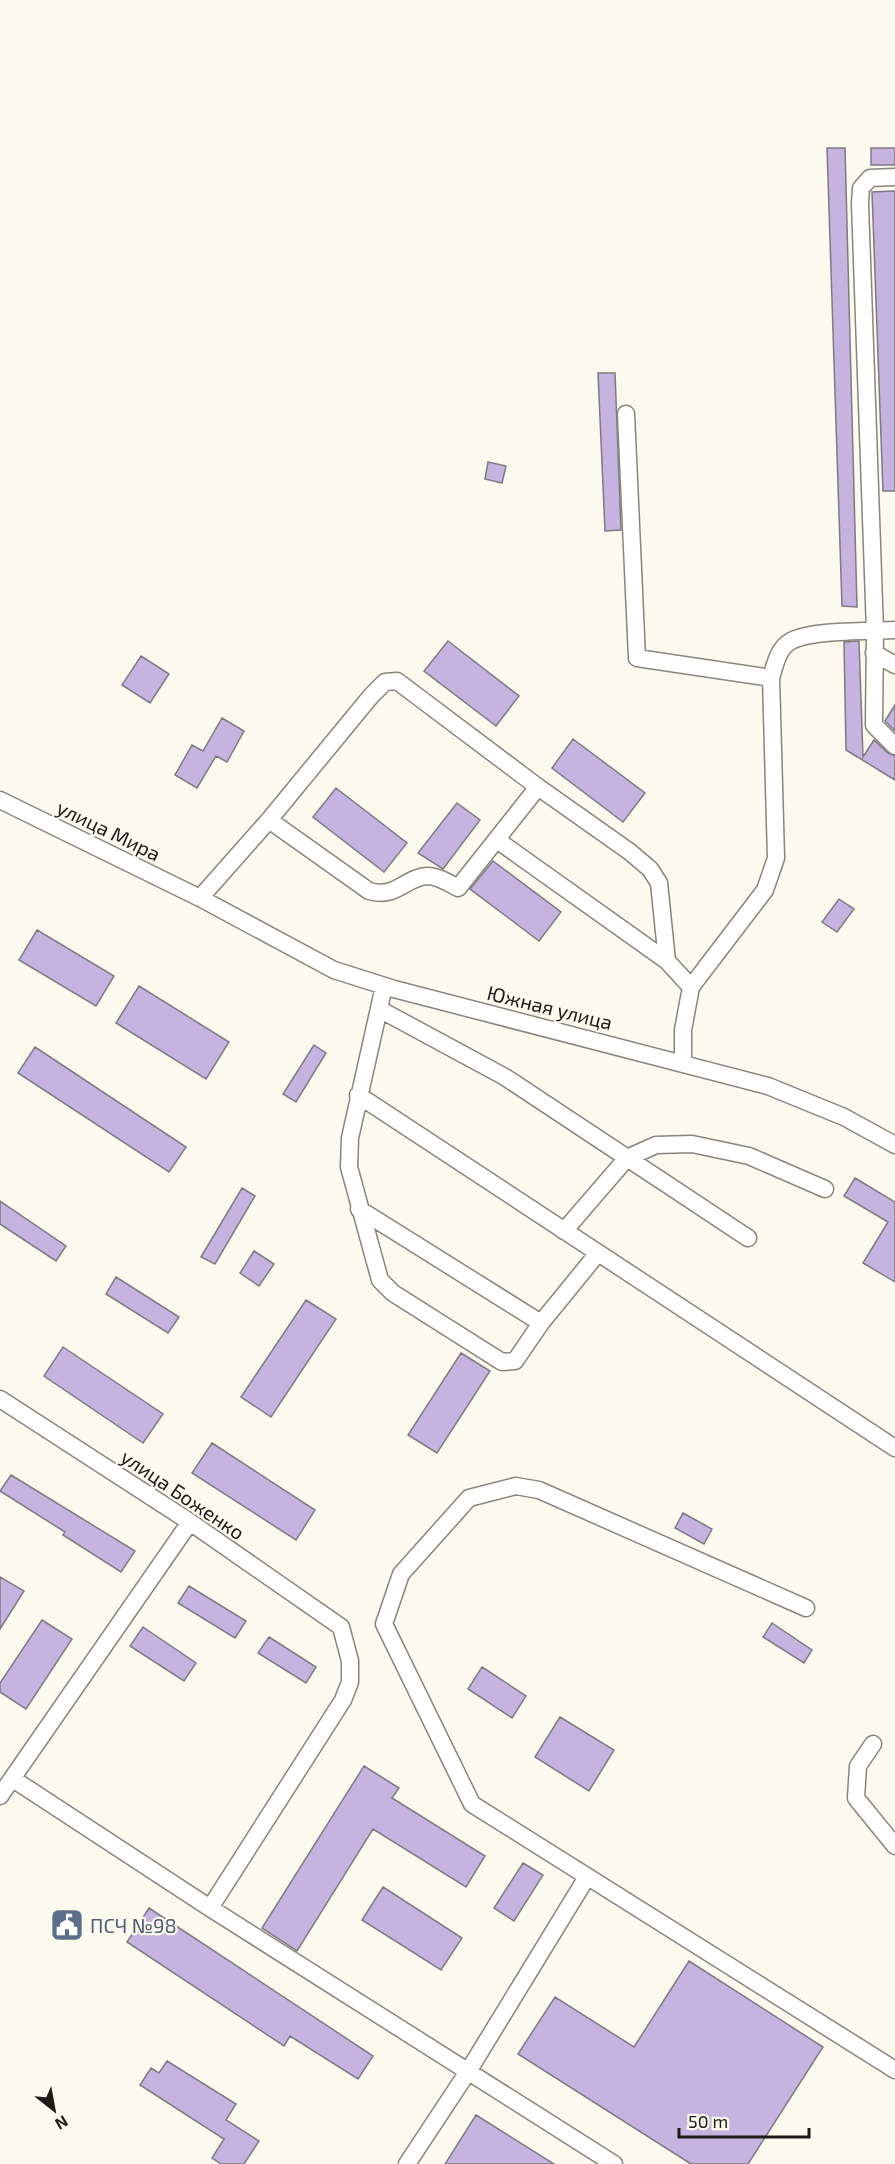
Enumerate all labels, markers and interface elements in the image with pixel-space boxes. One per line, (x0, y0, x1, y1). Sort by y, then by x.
street label: улица Мира (53, 795, 165, 866)
street label: Южная улица (485, 980, 615, 1035)
street label: улица Боженко (116, 1444, 249, 1545)
public building icon: ПСЧ №98 (49, 1907, 85, 1943)
place label: ПСЧ №98 (90, 1913, 177, 1937)
north arrow (24, 2080, 84, 2140)
scale bar (679, 2101, 810, 2139)
text: 50 m (688, 2110, 728, 2132)
text: N (52, 2112, 72, 2134)

